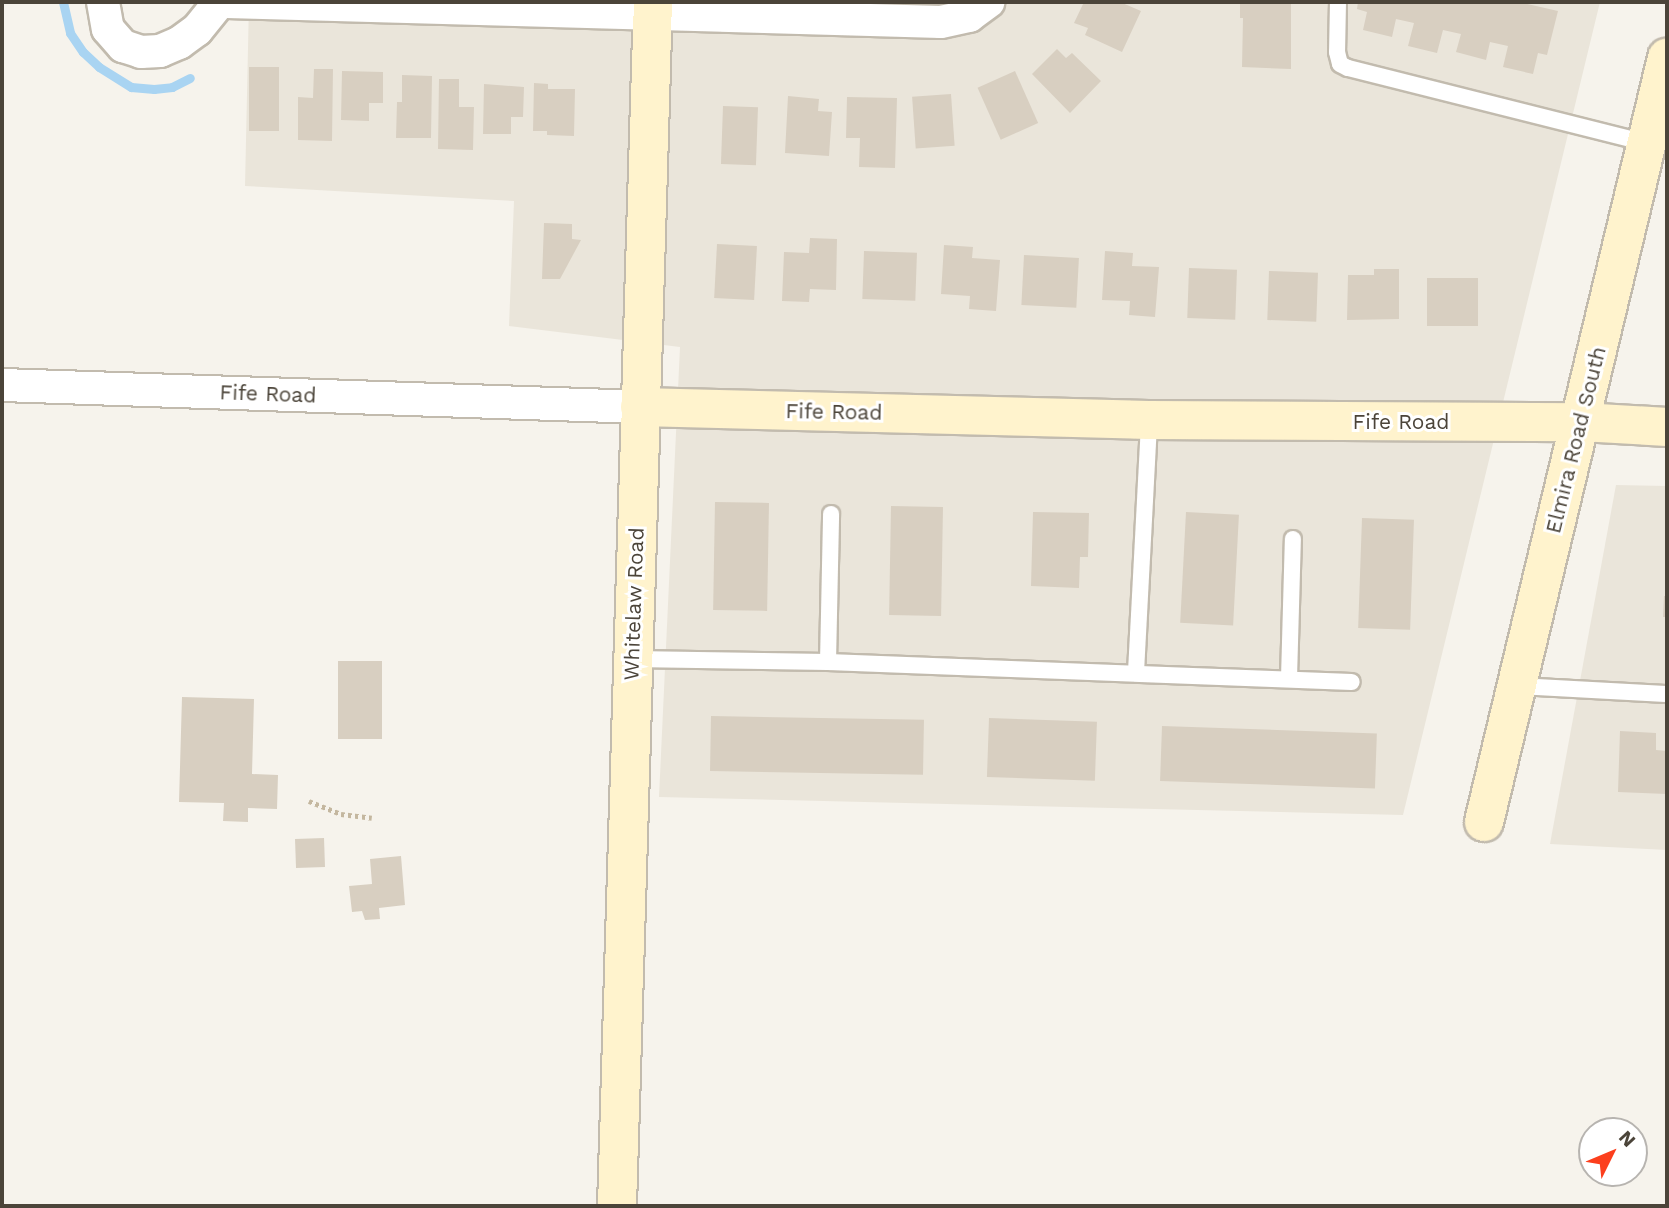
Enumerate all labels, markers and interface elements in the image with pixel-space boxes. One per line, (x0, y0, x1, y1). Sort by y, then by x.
street label: Elmira Road South (1541, 344, 1611, 536)
street label: Fife Road (219, 380, 317, 408)
street label: Fife Road (785, 399, 883, 425)
street label: Fife Road (1353, 409, 1449, 435)
street label: Whitelaw Road (619, 527, 649, 681)
north arrow (1578, 1117, 1648, 1187)
text: N (1614, 1126, 1640, 1152)

